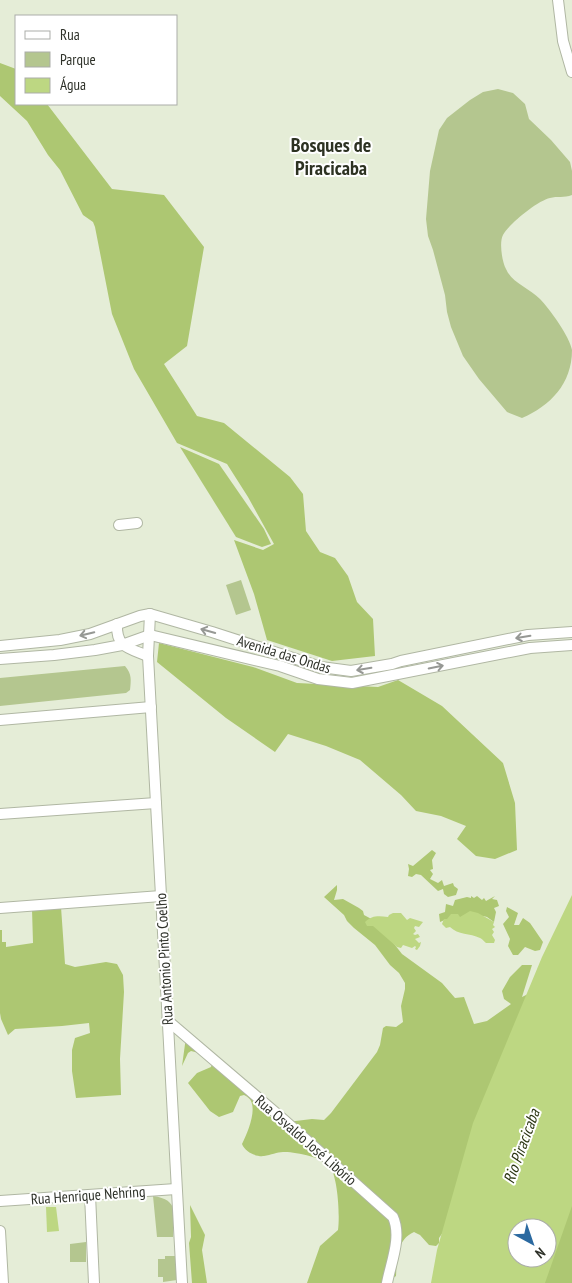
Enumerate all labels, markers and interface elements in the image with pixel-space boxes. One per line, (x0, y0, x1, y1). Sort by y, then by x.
legend (15, 15, 178, 105)
text: Rua (60, 25, 80, 44)
text: Parque (60, 50, 96, 69)
text: Água (60, 75, 86, 94)
district label: Bosques de Piracicaba (291, 132, 371, 181)
one-way arrow (201, 625, 217, 635)
one-way arrow (79, 630, 95, 639)
street label: Avenida das Ondas (235, 631, 333, 677)
one-way arrow (516, 632, 532, 642)
one-way arrow (428, 661, 444, 671)
one-way arrow (357, 664, 373, 674)
street label: Rua Antonio Pinto Coelho (151, 893, 177, 1025)
street label: Rua Osvaldo José Libório (251, 1091, 361, 1189)
water label: Rio Piracicaba (498, 1105, 544, 1186)
street label: Rua Henrique Nehring (30, 1182, 146, 1208)
north arrow (507, 1218, 557, 1268)
text: N (532, 1244, 549, 1262)

